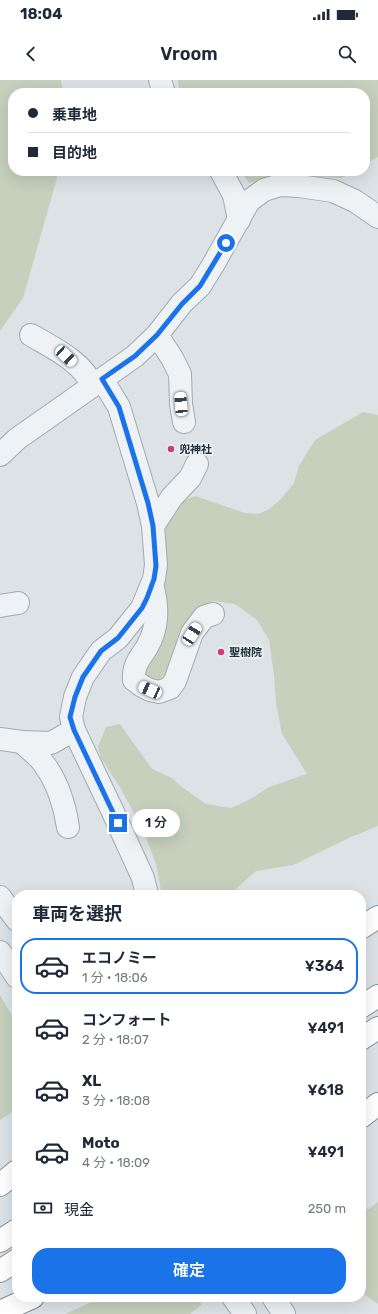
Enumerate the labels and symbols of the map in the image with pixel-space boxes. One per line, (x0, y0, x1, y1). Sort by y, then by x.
route start (217, 234, 235, 252)
car (53, 343, 79, 369)
car (174, 392, 188, 416)
place label: 兜神社 (179, 443, 212, 456)
marker: 兜神社 (166, 444, 176, 454)
car (180, 621, 204, 647)
place label: 聖樹院 (229, 646, 262, 659)
marker: 聖樹院 (216, 647, 226, 657)
car (137, 680, 163, 700)
callout: 1 分 (132, 809, 180, 837)
route end (109, 814, 127, 832)

